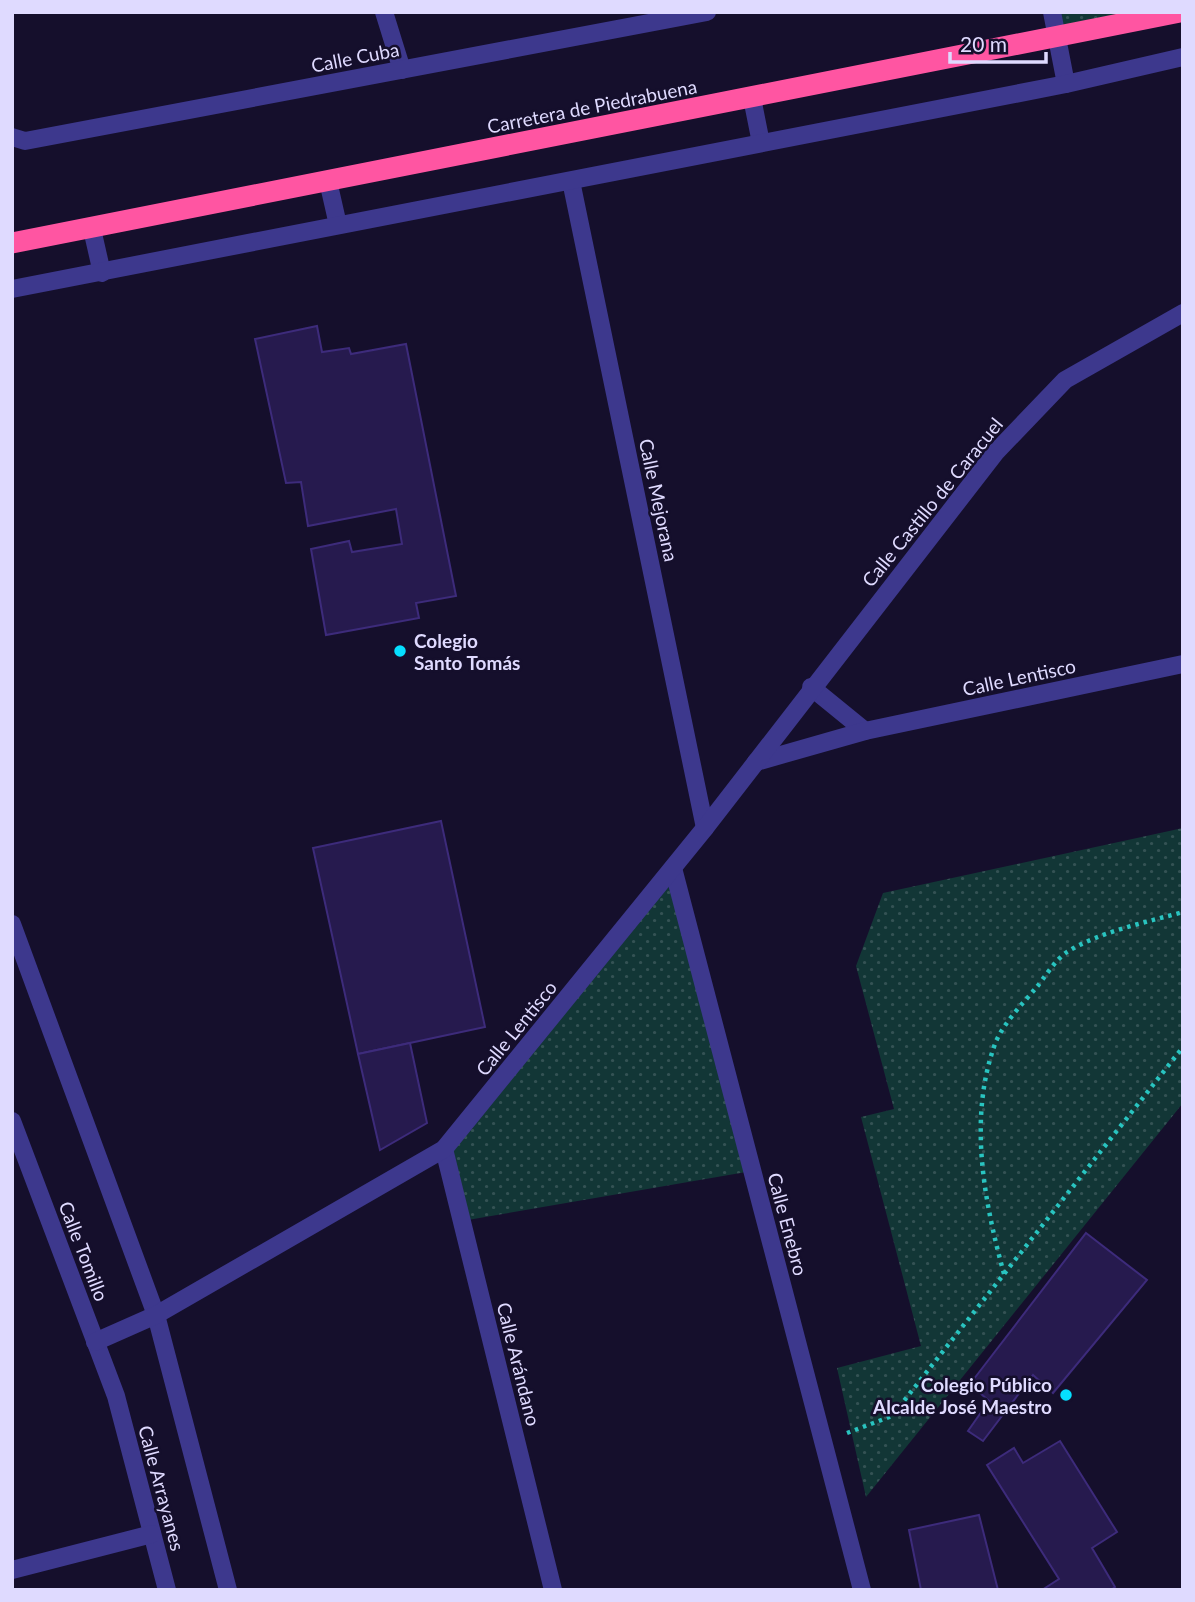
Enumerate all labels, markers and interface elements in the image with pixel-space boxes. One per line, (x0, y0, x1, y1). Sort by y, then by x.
scale bar (950, 21, 1046, 65)
text: 20 m (960, 31, 1007, 56)
street label: Calle Cuba (309, 37, 401, 77)
street label: Carretera de Piedrabuena (485, 74, 699, 138)
street label: Calle Castillo de Caracuel (857, 413, 1007, 591)
street label: Calle Mejorana (635, 436, 683, 564)
place label: Colegio Santo Tomás (414, 629, 520, 674)
marker: Colegio Santo Tomás (392, 643, 408, 659)
street label: Calle Lentisco (960, 654, 1078, 700)
street label: Calle Lentisco (471, 976, 561, 1080)
street label: Calle Enebro (763, 1170, 813, 1278)
street label: Calle Tomillo (54, 1198, 114, 1304)
street label: Calle Arándano (493, 1300, 545, 1428)
place label: Colegio Público Alcalde José Maestro (872, 1373, 1052, 1418)
marker: Colegio Público Alcalde José Maestro (1058, 1387, 1074, 1403)
street label: Calle Arrayanes (134, 1423, 190, 1553)

